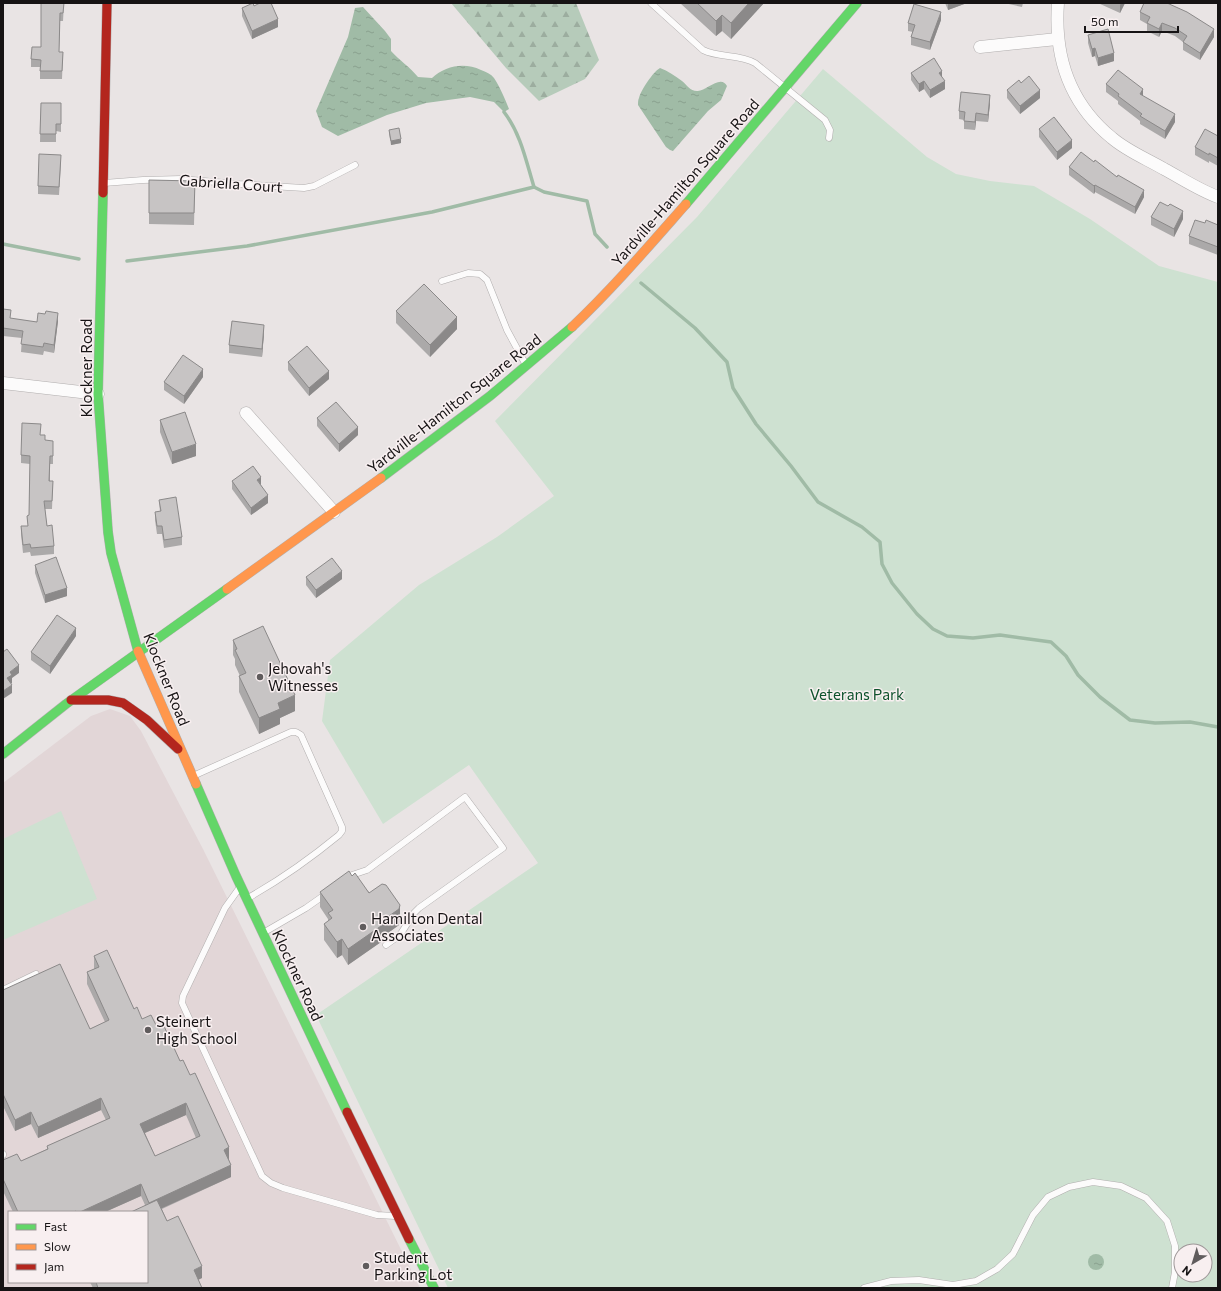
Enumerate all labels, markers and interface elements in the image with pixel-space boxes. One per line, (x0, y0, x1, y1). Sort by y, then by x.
scale bar (1085, 8, 1178, 34)
text: 50 m (1091, 14, 1119, 28)
street label: Yardville-Hamilton Square Road (607, 95, 763, 269)
street label: Gabriella Court (179, 170, 283, 196)
street label: Klockner Road (77, 319, 95, 417)
street label: Yardville-Hamilton Square Road (364, 330, 544, 476)
street label: Klockner Road (140, 630, 194, 728)
place label: Jehovah's Witnesses (268, 659, 338, 694)
marker: Jehovah's Witnesses (255, 672, 265, 682)
park label: Veterans Park (810, 685, 904, 703)
place label: Hamilton Dental Associates (371, 909, 483, 944)
marker: Hamilton Dental Associates (358, 922, 368, 932)
street label: Klockner Road (269, 926, 327, 1024)
place label: Steinert High School (156, 1012, 237, 1047)
marker: Steinert High School (143, 1025, 153, 1035)
legend (8, 1211, 148, 1283)
text: Fast (44, 1219, 67, 1233)
text: Slow (44, 1239, 71, 1253)
north arrow (1173, 1243, 1213, 1283)
place label: Student Parking Lot (374, 1248, 452, 1283)
text: Jam (44, 1259, 64, 1274)
marker: Student Parking Lot (361, 1261, 371, 1271)
text: N (1179, 1264, 1194, 1279)

